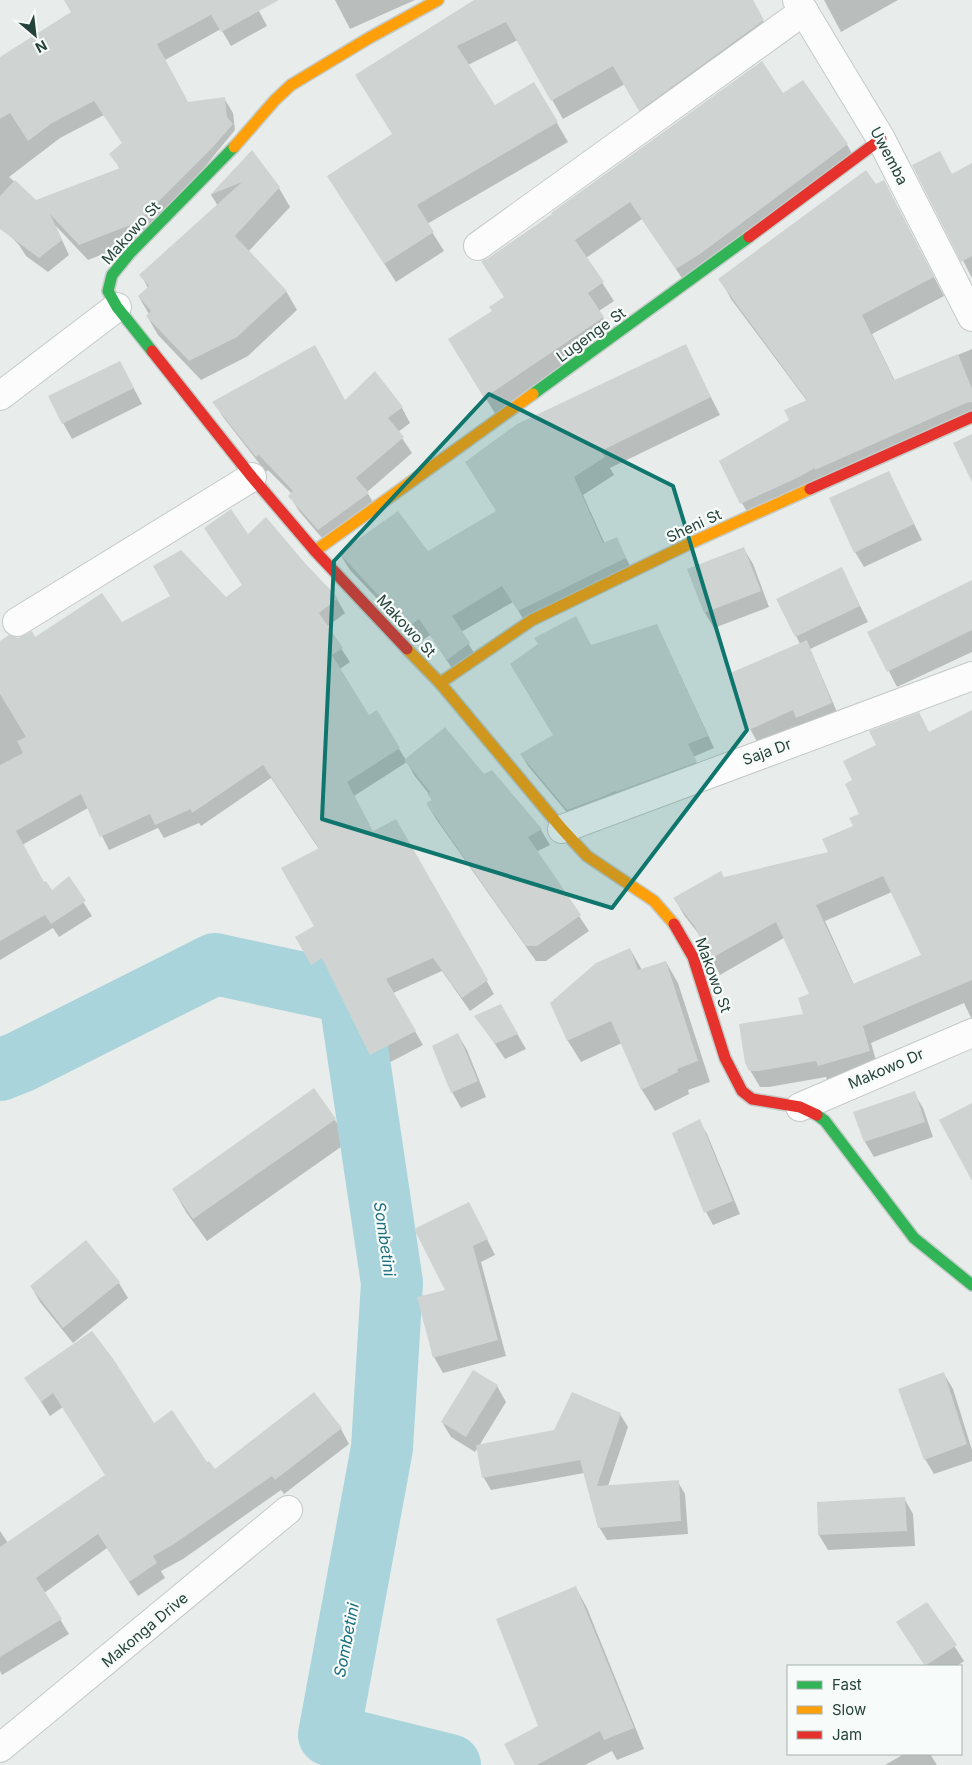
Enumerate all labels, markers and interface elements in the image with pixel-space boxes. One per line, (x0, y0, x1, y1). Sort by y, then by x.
north arrow (10, 10, 60, 60)
text: N (33, 37, 50, 57)
street label: Uwemba (866, 124, 913, 188)
street label: Makowo St (97, 197, 164, 268)
street label: Lugenge St (552, 303, 629, 366)
street label: Sheni St (663, 505, 724, 547)
street label: Makowo St (373, 591, 440, 661)
street label: Saja Dr (740, 734, 794, 769)
street label: Makowo St (691, 935, 736, 1015)
street label: Makowo Dr (845, 1044, 927, 1093)
water label: Sombetini (370, 1200, 400, 1279)
street label: Makonga Drive (98, 1588, 192, 1671)
water label: Sombetini (329, 1600, 363, 1679)
legend (787, 1665, 962, 1755)
text: Fast (832, 1675, 862, 1694)
text: Slow (832, 1700, 866, 1719)
text: Jam (832, 1725, 862, 1744)

